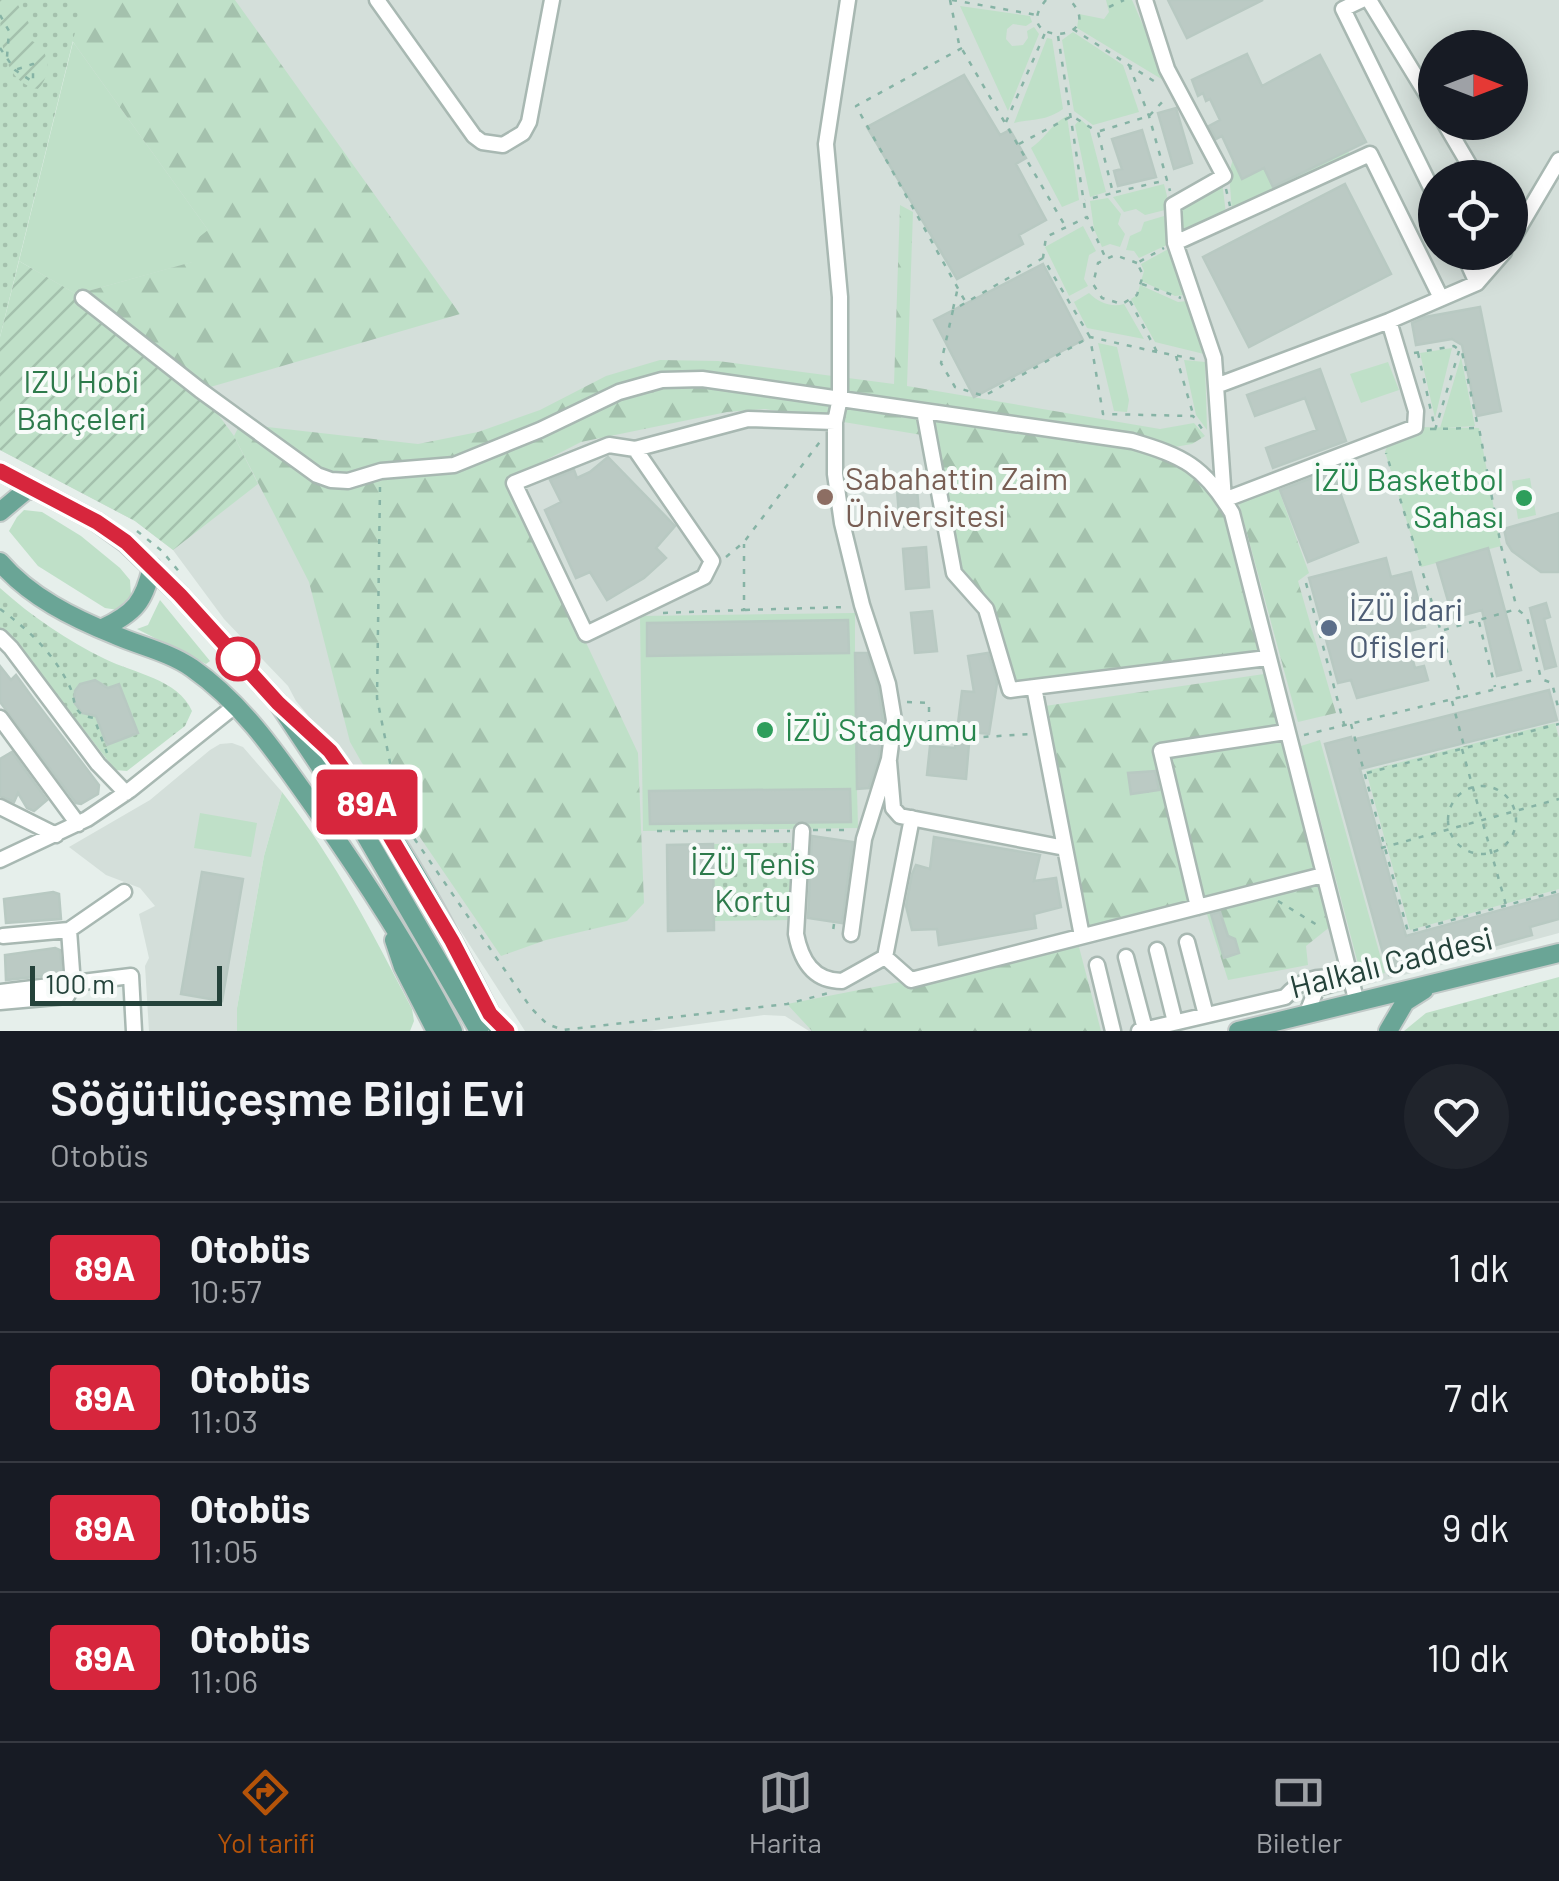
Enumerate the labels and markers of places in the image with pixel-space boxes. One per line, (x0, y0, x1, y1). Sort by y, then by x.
place label: Sabahattin Zaim Üniversitesi (845, 458, 1068, 533)
place label: İZÜ Basketbol Sahası (1313, 459, 1504, 534)
marker: Sabahattin Zaim Üniversitesi (814, 486, 836, 508)
marker: İZÜ Basketbol Sahası (1513, 487, 1535, 509)
place label: İZÜ İdari Ofisleri (1349, 589, 1463, 664)
marker: İZÜ İdari Ofisleri (1318, 617, 1340, 639)
unlabelled marker (217, 638, 259, 680)
place label: İZÜ Stadyumu (785, 709, 978, 747)
marker: İZÜ Stadyumu (754, 719, 776, 741)

